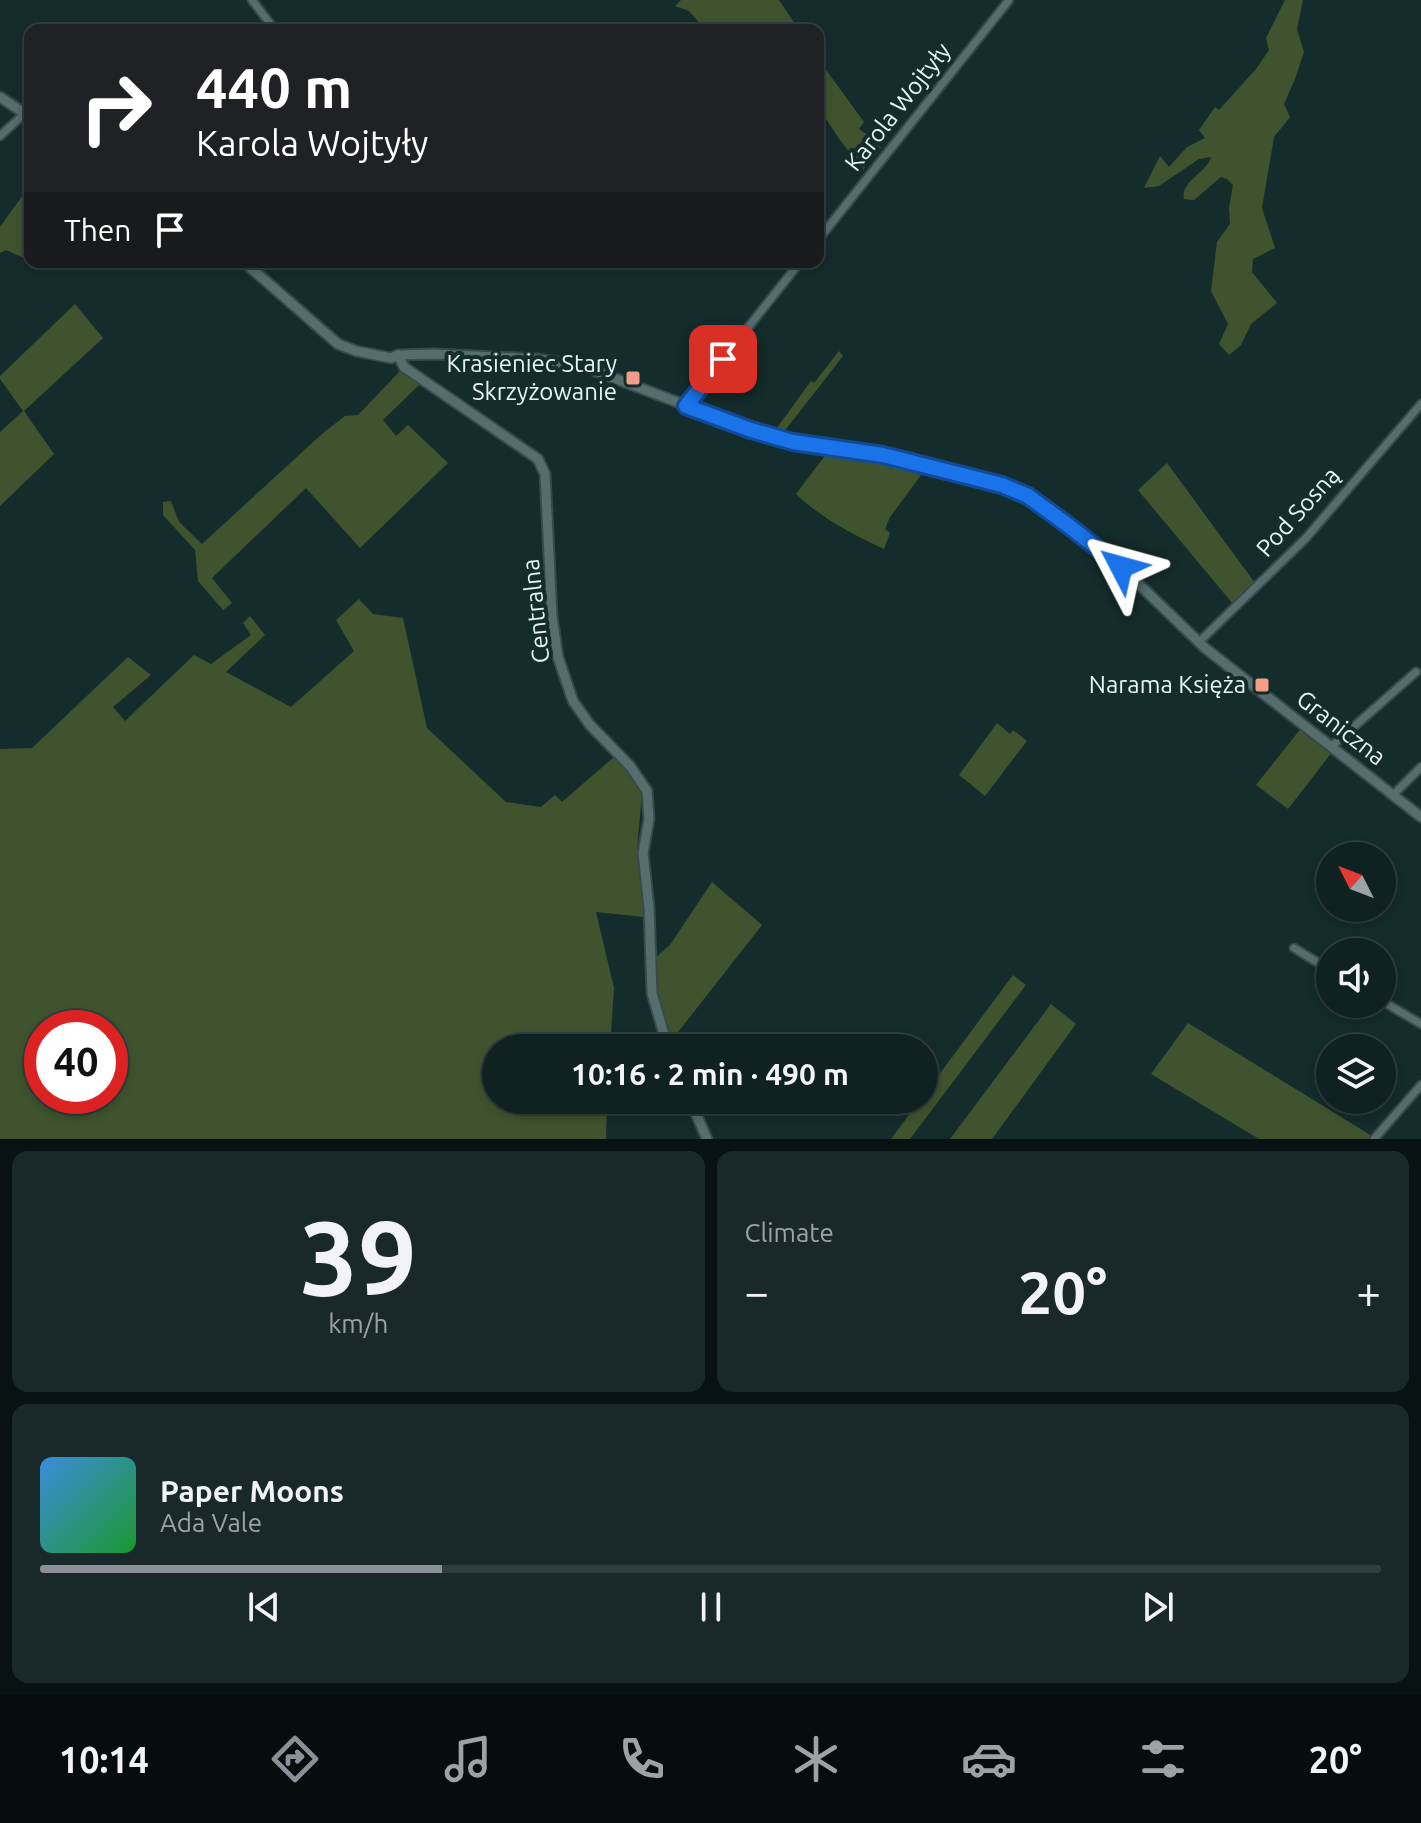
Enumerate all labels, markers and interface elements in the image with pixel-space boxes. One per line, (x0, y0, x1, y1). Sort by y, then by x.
street label: Karola Wojtyły (839, 37, 956, 176)
icon: right (64, 56, 168, 160)
text: 440 m (196, 56, 352, 119)
text: Karola Wojtyły (196, 122, 428, 163)
icon: arrive (148, 208, 192, 252)
text: Then (64, 213, 132, 247)
pin (689, 325, 757, 393)
icon: arrive (701, 337, 745, 381)
place label: Krasieniec Stary Skrzyżowanie (447, 350, 617, 405)
marker: Krasieniec Stary Skrzyżowanie (624, 369, 642, 387)
street label: Pod Sosną (1251, 461, 1345, 562)
position arrow (1079, 525, 1163, 609)
street label: Centralna (517, 558, 554, 665)
place label: Narama Księża (1089, 671, 1246, 698)
marker: Narama Księża (1253, 676, 1271, 694)
street label: Graniczna (1292, 685, 1391, 771)
north arrow (1316, 842, 1396, 922)
map controls (1316, 842, 1396, 1114)
button: sound (1316, 938, 1396, 1018)
speed limit sign: 40 (24, 1010, 128, 1114)
button: layers (1316, 1034, 1396, 1114)
text: 10:16 · 2 min · 490 m (571, 1057, 849, 1091)
text: 39 (300, 1198, 417, 1315)
text: Climate (745, 1218, 834, 1247)
text: 20° (1018, 1258, 1107, 1325)
text: − (745, 1267, 769, 1316)
text: + (1356, 1267, 1381, 1316)
text: km/h (328, 1309, 388, 1338)
text: Paper Moons (160, 1474, 344, 1508)
text: Ada Vale (160, 1508, 262, 1537)
icon: previous (242, 1585, 286, 1629)
icon: pause (689, 1585, 733, 1629)
icon: next (1136, 1585, 1180, 1629)
icon: directions (267, 1731, 323, 1787)
icon: music (440, 1731, 496, 1787)
icon: phone (614, 1731, 670, 1787)
icon: climate (788, 1731, 844, 1787)
icon: car (961, 1731, 1017, 1787)
icon: filters (1135, 1731, 1191, 1787)
text: 10:14 (59, 1739, 149, 1780)
text: 20° (1309, 1739, 1362, 1780)

